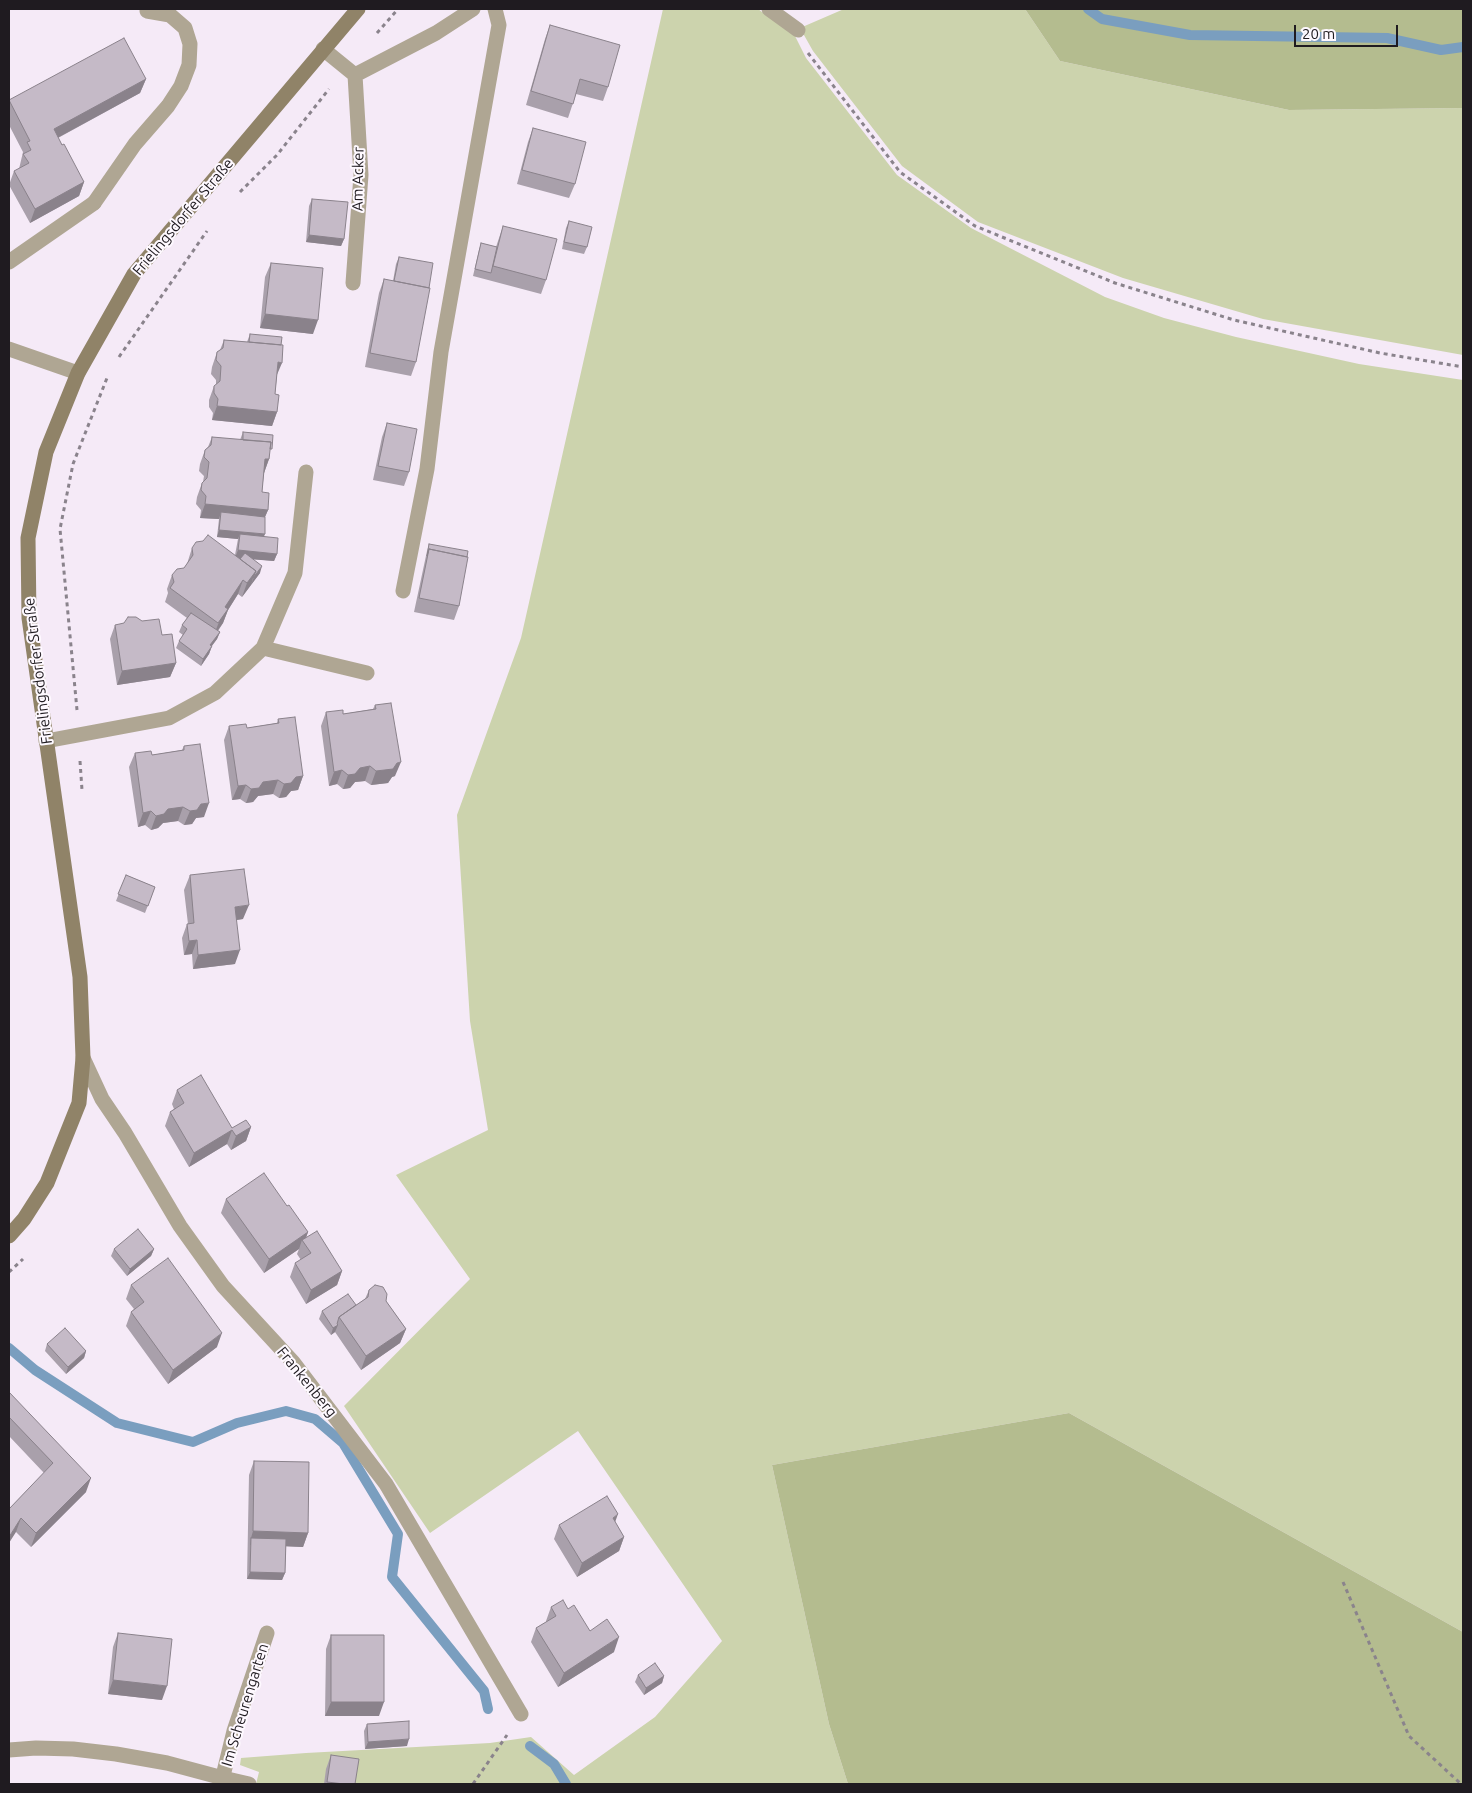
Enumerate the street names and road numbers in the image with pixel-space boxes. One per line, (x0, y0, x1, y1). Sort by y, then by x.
street label: Am Acker (348, 147, 368, 211)
street label: Frielingsdorfer Straße (129, 155, 237, 279)
street label: Frielingsdorfer Straße (20, 597, 56, 745)
street label: Frankenberg (273, 1343, 341, 1421)
street label: Im Scheurengarten (218, 1641, 272, 1769)

